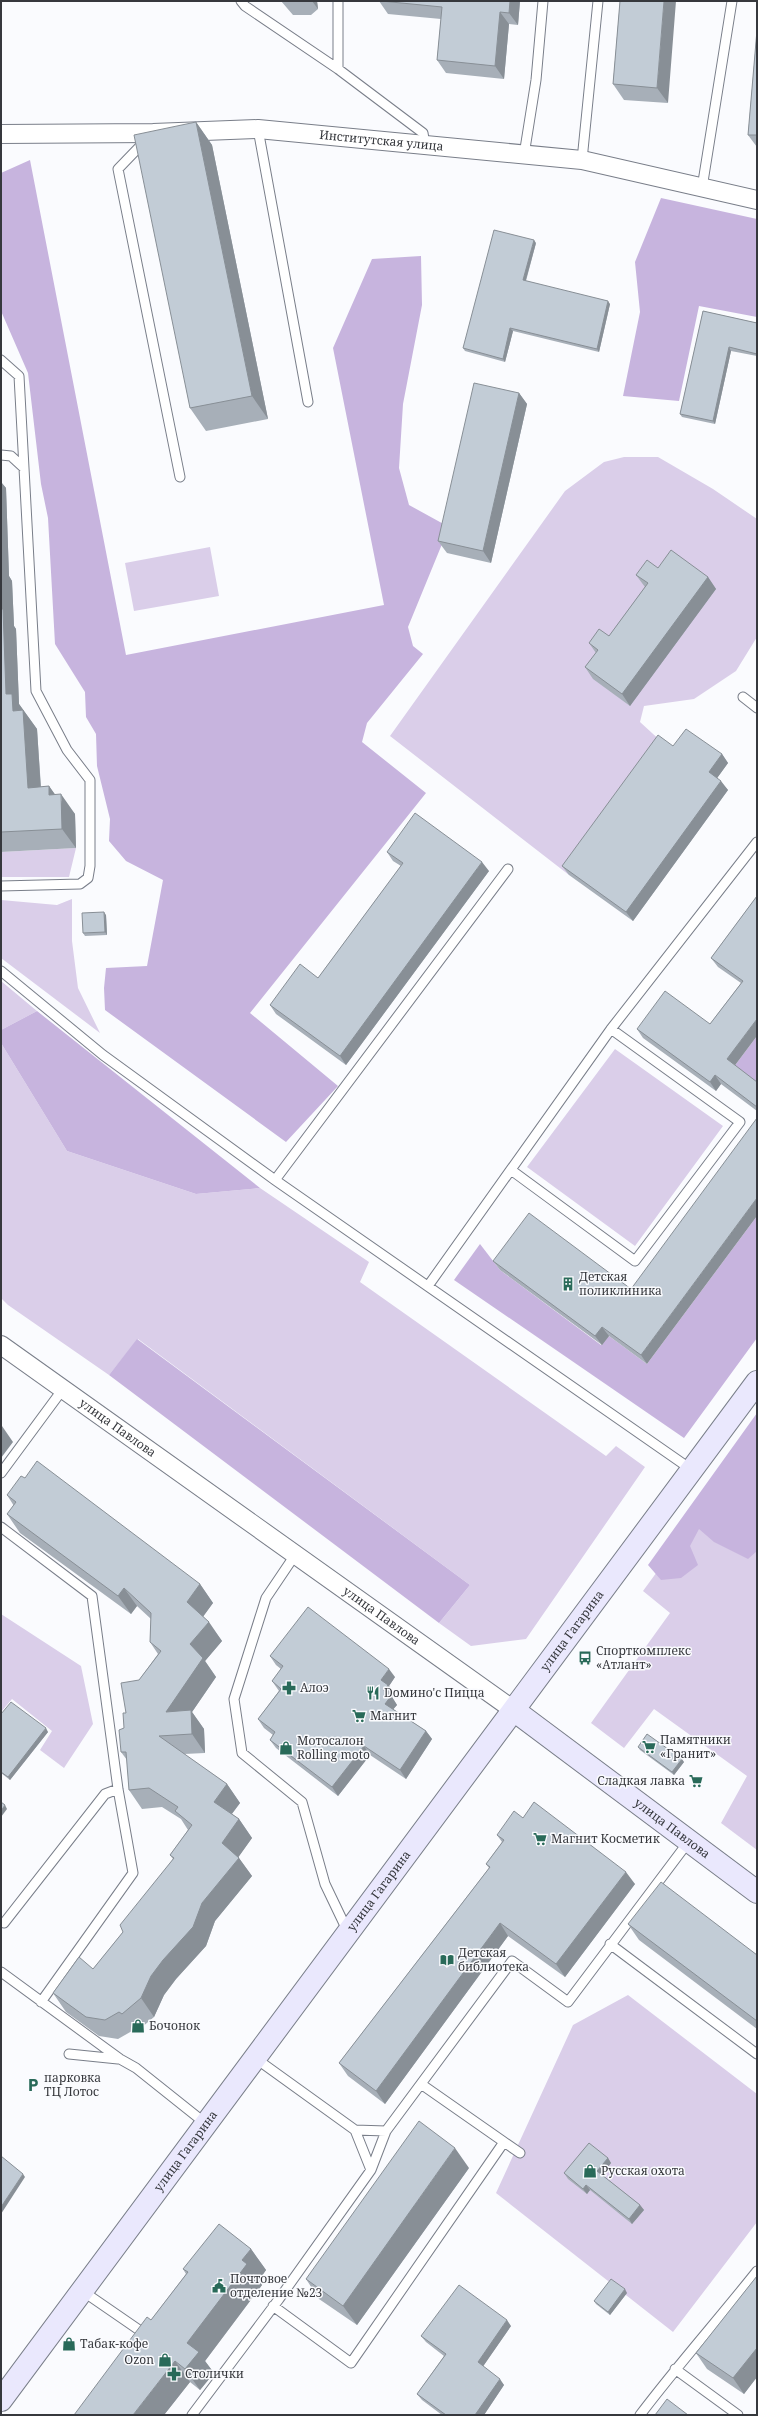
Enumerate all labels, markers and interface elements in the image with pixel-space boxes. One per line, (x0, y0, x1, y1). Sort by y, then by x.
street label: Институтская улица (319, 126, 444, 155)
place label: Детская поликлиника (579, 1268, 662, 1299)
building icon: Детская поликлиника (560, 1276, 576, 1292)
street label: улица Павлова (76, 1394, 160, 1461)
street label: улица Павлова (340, 1582, 424, 1649)
street label: улица Гагарина (536, 1586, 608, 1675)
place label: Спорткомплекс «Атлант» (596, 1642, 691, 1673)
bus stop icon: Спорткомплекс «Атлант» (577, 1650, 593, 1666)
place label: Алоэ (300, 1679, 329, 1696)
pharmacy icon: Алоэ (281, 1680, 297, 1696)
place label: Doмино'с Пицца (384, 1684, 485, 1701)
restaurant icon: Doмино'с Пицца (365, 1685, 381, 1701)
place label: Магнит (370, 1707, 417, 1724)
supermarket icon: Магнит (351, 1708, 367, 1724)
place label: Памятники «Гранит» (660, 1731, 731, 1762)
place label: Мотосалон Rolling moto (297, 1732, 370, 1763)
supermarket icon: Памятники «Гранит» (641, 1739, 657, 1755)
shop icon: Мотосалон Rolling moto (278, 1740, 294, 1756)
place label: Сладкая лавка (597, 1772, 685, 1789)
supermarket icon: Сладкая лавка (688, 1773, 704, 1789)
street label: улица Павлова (631, 1794, 714, 1862)
place label: Магнит Косметик (551, 1830, 661, 1847)
supermarket icon: Магнит Косметик (532, 1831, 548, 1847)
street label: улица Гагарина (343, 1847, 414, 1935)
place label: Детская библиотека (458, 1944, 529, 1975)
library icon: Детская библиотека (439, 1952, 455, 1968)
place label: Бочонок (149, 2017, 201, 2034)
shop icon: Бочонок (130, 2018, 146, 2034)
place label: парковка ТЦ Лотос (44, 2069, 101, 2100)
parking icon: парковка ТЦ Лотос (25, 2077, 41, 2093)
street label: улица Гагарина (150, 2107, 221, 2195)
place label: Русская охота (601, 2162, 685, 2179)
shop icon: Русская охота (582, 2163, 598, 2179)
place label: Почтовое отделение №23 (230, 2270, 323, 2301)
public building icon: Почтовое отделение №23 (211, 2278, 227, 2294)
place label: Табак-кофе (80, 2335, 148, 2352)
shop icon: Табак-кофе (61, 2336, 77, 2352)
place label: Ozon (124, 2351, 154, 2368)
shop icon: Ozon (157, 2352, 173, 2368)
place label: Столички (185, 2365, 244, 2382)
pharmacy icon: Столички (166, 2366, 182, 2382)

